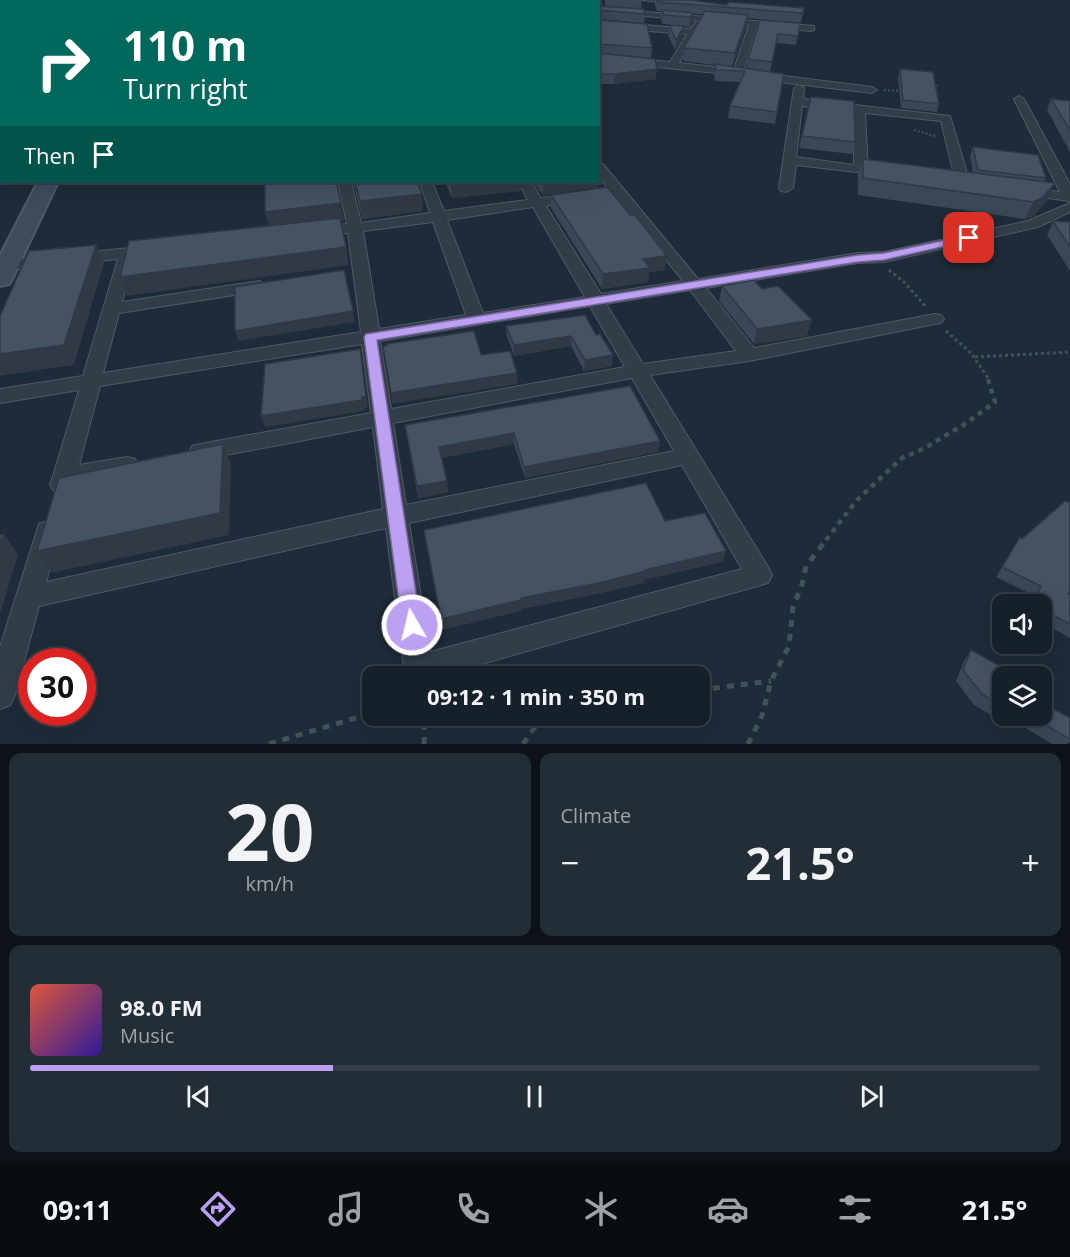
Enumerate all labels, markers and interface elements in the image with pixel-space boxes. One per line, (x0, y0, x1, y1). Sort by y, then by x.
text: 110 m (123, 16, 247, 73)
icon: right (24, 24, 102, 102)
text: Turn right (123, 70, 248, 107)
icon: arrive (87, 138, 120, 171)
text: Then (24, 140, 75, 170)
pin (943, 212, 994, 263)
icon: arrive (952, 221, 985, 254)
position arrow (380, 593, 444, 657)
map controls (992, 594, 1052, 726)
button: sound (992, 594, 1052, 654)
speed limit sign: 30 (18, 648, 96, 726)
button: layers (992, 666, 1052, 726)
text: 09:12 · 1 min · 350 m (427, 681, 645, 711)
text: 20 (225, 778, 314, 884)
text: Climate (561, 802, 631, 829)
text: 21.5° (746, 832, 855, 893)
text: − (561, 840, 579, 885)
text: + (1021, 840, 1040, 885)
text: km/h (245, 870, 294, 897)
text: 98.0 FM (120, 992, 203, 1022)
text: Music (120, 1022, 174, 1049)
icon: previous (182, 1080, 215, 1113)
icon: pause (518, 1080, 551, 1113)
icon: next (855, 1080, 888, 1113)
icon: directions (197, 1188, 239, 1230)
icon: music (325, 1188, 367, 1230)
icon: phone (452, 1188, 494, 1230)
icon: climate (580, 1188, 622, 1230)
icon: car (707, 1188, 749, 1230)
icon: filters (834, 1188, 876, 1230)
text: 09:11 (43, 1191, 112, 1228)
text: 21.5° (962, 1191, 1027, 1228)

